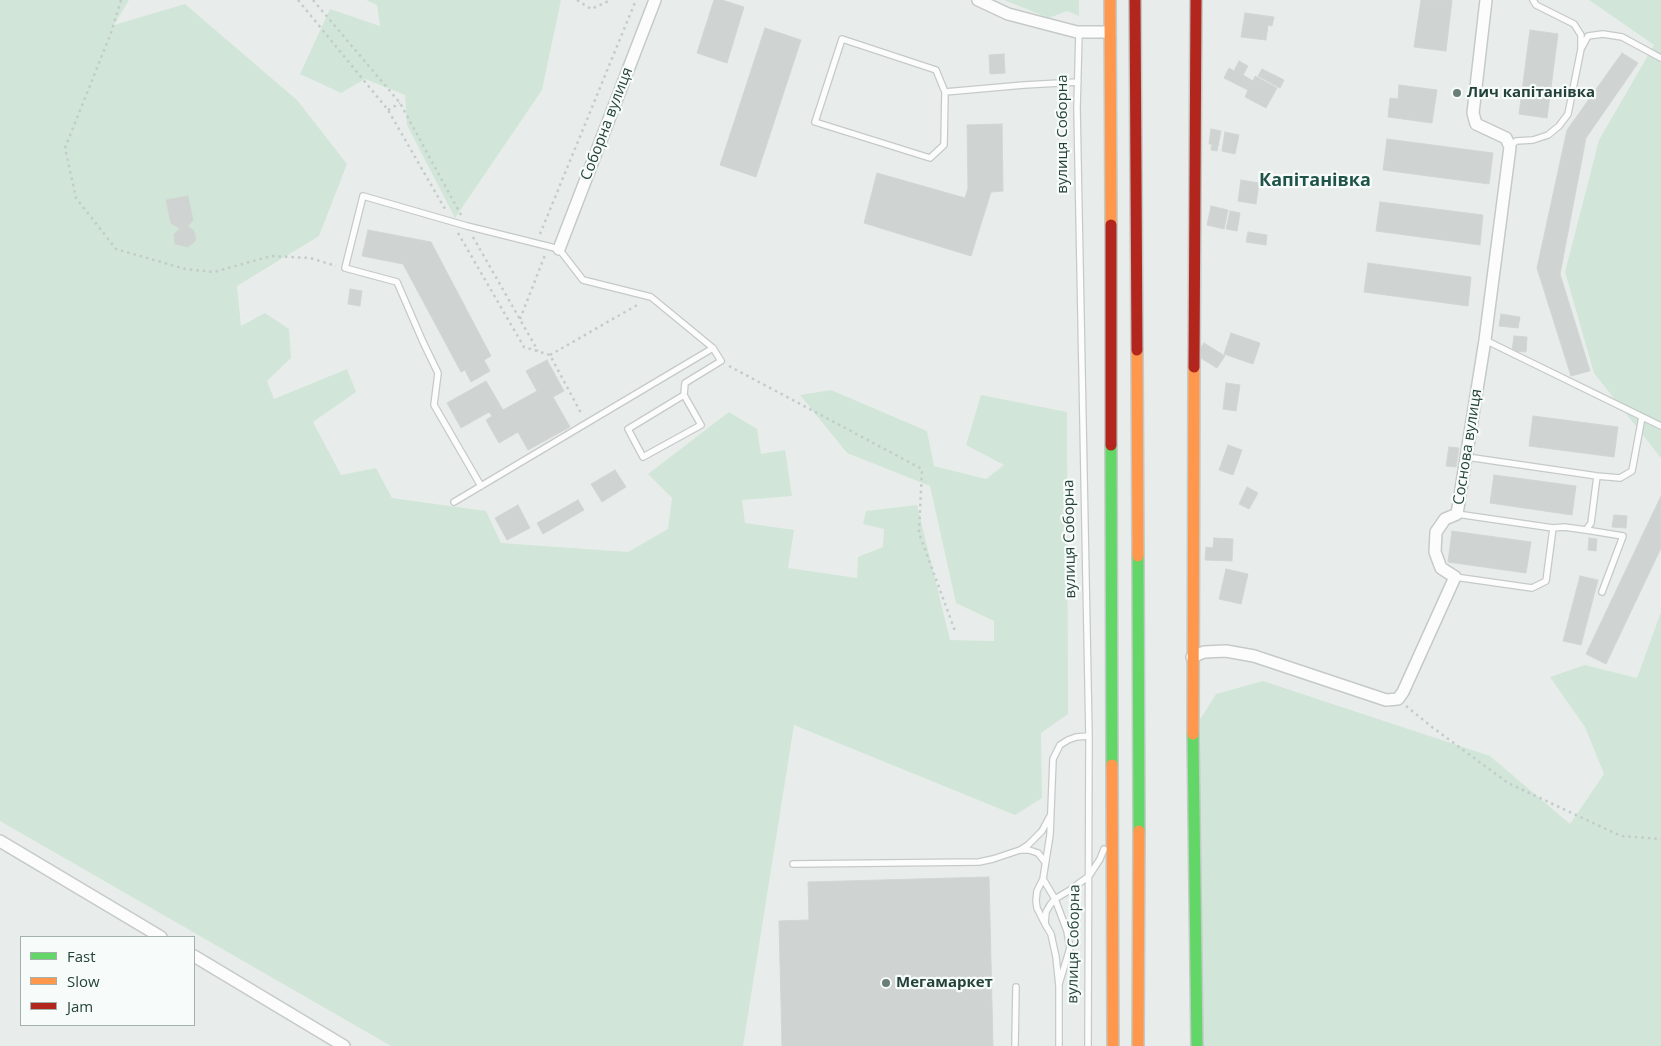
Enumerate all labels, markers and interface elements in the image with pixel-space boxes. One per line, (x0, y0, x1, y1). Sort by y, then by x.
street label: Соборна вулиця (577, 65, 637, 183)
street label: вулиця Соборна (1054, 74, 1072, 194)
place label: Лич капітанівка (1467, 84, 1595, 102)
marker: Лич капітанівка (1451, 87, 1463, 99)
district label: Капітанівка (1259, 170, 1371, 192)
street label: Соснова вулиця (1450, 388, 1486, 506)
street label: вулиця Соборна (1060, 479, 1080, 599)
street label: вулиця Соборна (1064, 884, 1084, 1004)
legend (20, 936, 195, 1026)
text: Fast (67, 946, 96, 966)
text: Slow (67, 971, 100, 991)
place label: Мегамаркет (896, 974, 993, 992)
marker: Мегамаркет (880, 977, 892, 989)
text: Jam (67, 996, 93, 1016)

